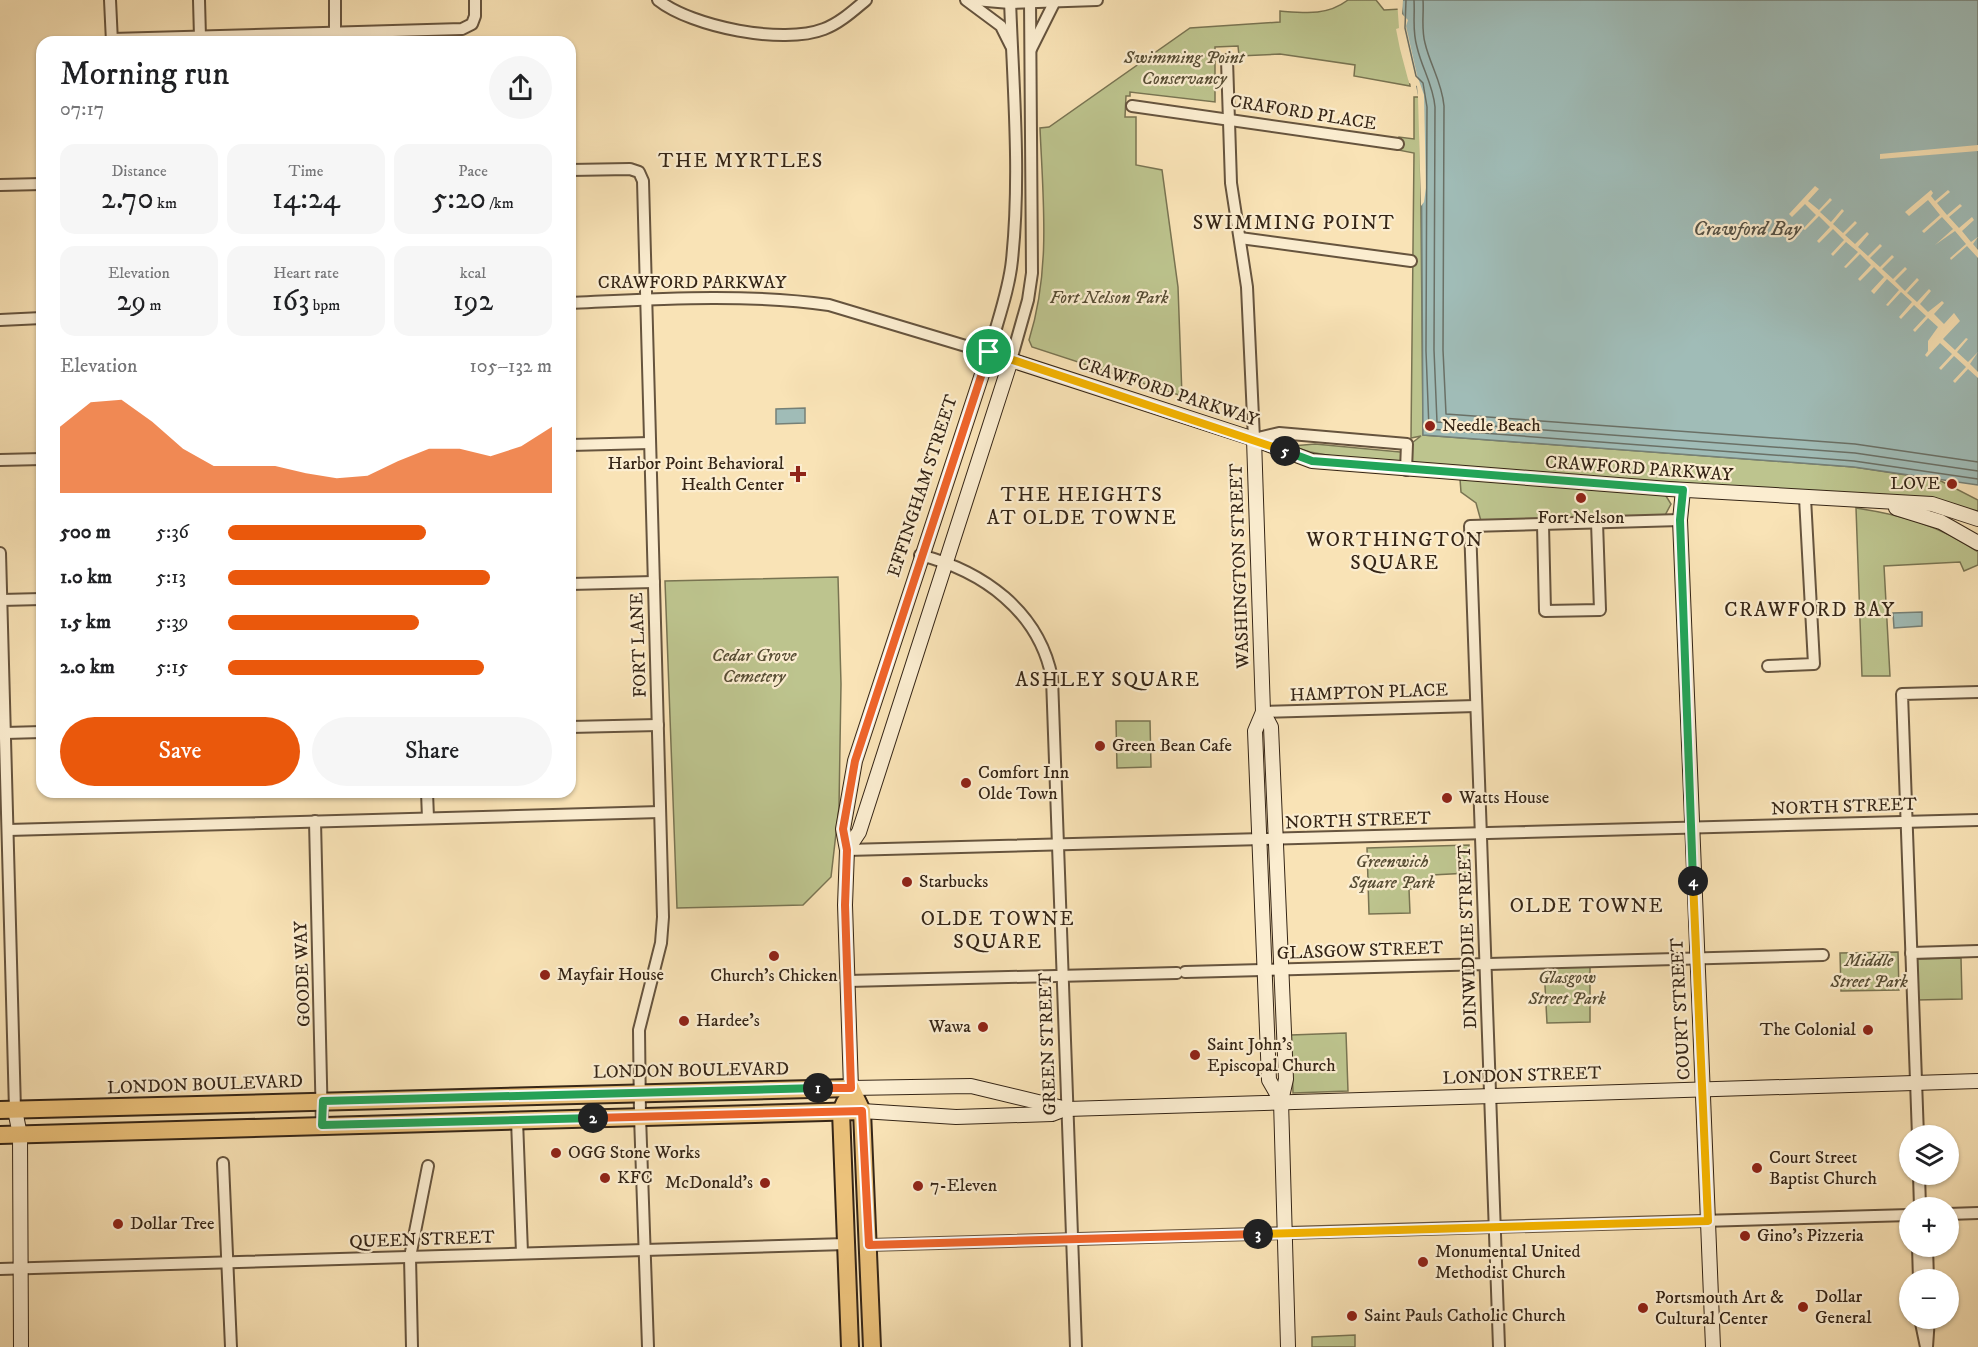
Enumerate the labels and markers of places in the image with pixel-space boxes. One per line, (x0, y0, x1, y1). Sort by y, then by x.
pin (963, 326, 1014, 377)
place label: Needle Beach (1442, 415, 1541, 437)
marker: Needle Beach (1423, 419, 1437, 433)
pin: 5 (1270, 436, 1300, 466)
place label: Harbor Point Behavioral Health Center (608, 453, 785, 496)
marker: Harbor Point Behavioral Health Center (789, 465, 807, 483)
place label: LOVE (1890, 473, 1940, 495)
marker: LOVE (1945, 477, 1959, 491)
marker: Fort Nelson (1574, 491, 1588, 505)
place label: Fort Nelson (1538, 507, 1625, 529)
place label: Green Bean Cafe (1112, 735, 1232, 757)
marker: Green Bean Cafe (1093, 739, 1107, 753)
place label: Comfort Inn Olde Town (978, 762, 1070, 805)
marker: Comfort Inn Olde Town (959, 776, 973, 790)
place label: Watts House (1458, 787, 1549, 809)
marker: Watts House (1440, 791, 1454, 805)
pin: 4 (1678, 866, 1708, 896)
place label: Starbucks (919, 871, 988, 893)
marker: Starbucks (900, 875, 914, 889)
marker: Church's Chicken (767, 949, 781, 963)
place label: Mayfair House (557, 964, 664, 986)
place label: Church's Chicken (710, 965, 838, 987)
marker: Mayfair House (538, 968, 552, 982)
place label: Hardee's (696, 1010, 760, 1032)
marker: Hardee's (677, 1014, 691, 1028)
place label: Wawa (928, 1016, 971, 1038)
place label: The Colonial (1760, 1019, 1857, 1041)
marker: Wawa (976, 1020, 990, 1034)
marker: The Colonial (1861, 1023, 1875, 1037)
place label: Saint John's Episcopal Church (1207, 1034, 1336, 1077)
marker: Saint John's Episcopal Church (1188, 1048, 1202, 1062)
pin: 1 (803, 1073, 833, 1103)
pin: 2 (578, 1103, 608, 1133)
place label: OGG Stone Works (568, 1142, 700, 1164)
marker: OGG Stone Works (549, 1146, 563, 1160)
place label: Court Street Baptist Church (1769, 1147, 1877, 1190)
marker: Court Street Baptist Church (1750, 1161, 1764, 1175)
place label: KFC (617, 1167, 653, 1189)
marker: KFC (598, 1171, 612, 1185)
place label: McDonald's (665, 1172, 753, 1194)
place label: 7-Eleven (930, 1175, 998, 1197)
marker: McDonald's (758, 1176, 772, 1190)
marker: 7-Eleven (911, 1179, 925, 1193)
place label: Dollar Tree (130, 1213, 215, 1235)
marker: Dollar Tree (111, 1217, 125, 1231)
pin: 3 (1243, 1219, 1273, 1249)
place label: Gino's Pizzeria (1757, 1225, 1864, 1247)
marker: Gino's Pizzeria (1738, 1229, 1752, 1243)
place label: Monumental United Methodist Church (1435, 1241, 1581, 1284)
marker: Monumental United Methodist Church (1416, 1255, 1430, 1269)
place label: Dollar General (1815, 1286, 1872, 1329)
place label: Portsmouth Art & Cultural Center (1655, 1287, 1784, 1330)
marker: Dollar General (1796, 1300, 1810, 1314)
marker: Portsmouth Art & Cultural Center (1636, 1301, 1650, 1315)
place label: Saint Pauls Catholic Church (1364, 1305, 1566, 1327)
marker: Saint Pauls Catholic Church (1345, 1309, 1359, 1323)

